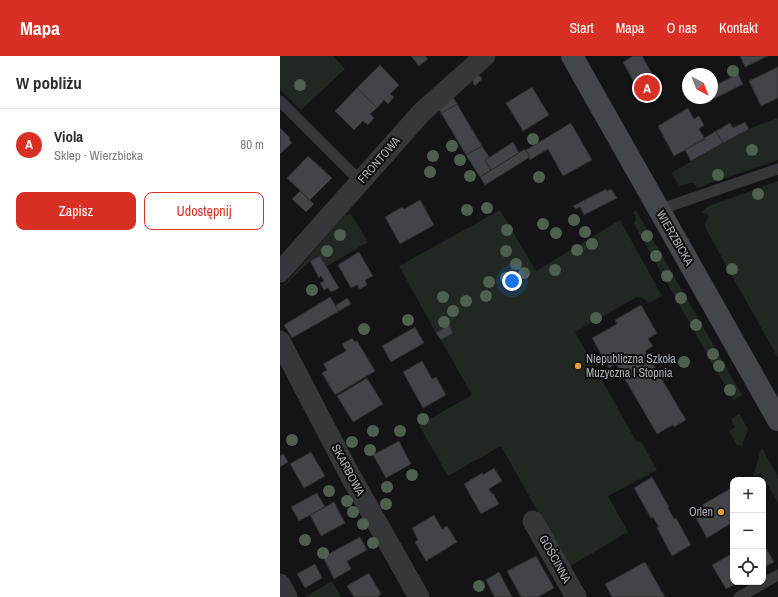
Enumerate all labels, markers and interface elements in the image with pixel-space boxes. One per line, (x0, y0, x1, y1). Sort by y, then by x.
text: Mapa (20, 15, 60, 41)
text: Start (569, 19, 594, 37)
text: Mapa (616, 19, 644, 37)
text: O nas (666, 19, 697, 37)
text: Kontakt (719, 19, 758, 37)
north arrow (682, 68, 718, 104)
text: W pobliżu (16, 71, 82, 94)
pin: A (634, 73, 660, 103)
text: Viola (54, 126, 83, 147)
street label: FRONTOWA (354, 133, 404, 187)
text: A (25, 136, 33, 153)
text: 80 m (240, 136, 264, 153)
text: Sklep · Wierzbicka (54, 147, 143, 164)
button: Zapisz (16, 192, 136, 230)
button: Udostępnij (144, 192, 264, 230)
street label: WIERZBICKA (653, 207, 697, 269)
your location (502, 271, 522, 291)
place label: Niepubliczna Szkoła Muzyczna I Stopnia (586, 351, 676, 381)
marker: Niepubliczna Szkoła Muzyczna I Stopnia (573, 361, 583, 371)
street label: SKARBOWA (328, 441, 369, 499)
map controls (730, 477, 766, 585)
button: + (730, 477, 766, 513)
place label: Orlen (689, 504, 713, 520)
marker: Orlen (716, 507, 726, 517)
button: − (730, 513, 766, 549)
street label: GOŚCINNA (535, 532, 575, 586)
button: locate (730, 549, 766, 585)

